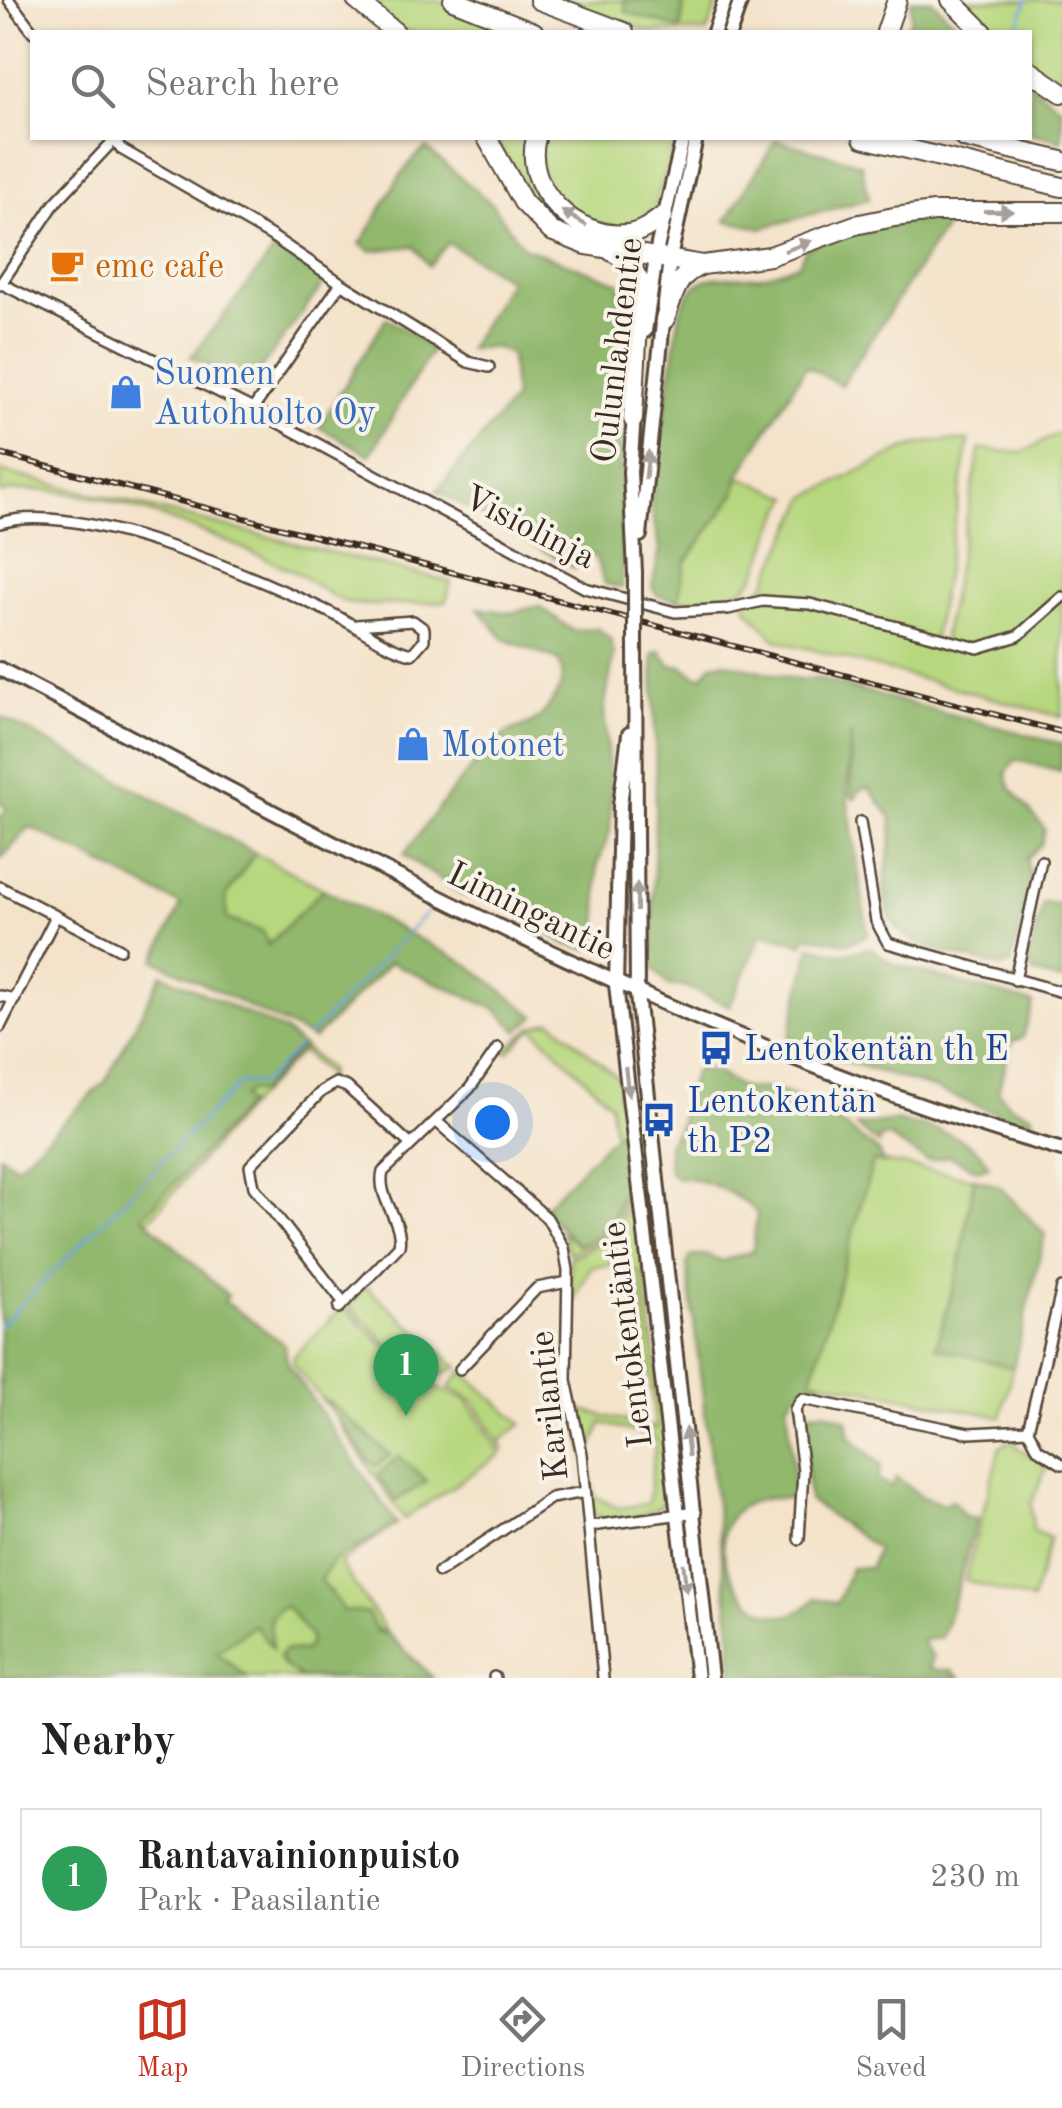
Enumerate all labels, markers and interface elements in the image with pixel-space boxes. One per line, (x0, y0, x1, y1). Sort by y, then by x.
search box (30, 30, 1032, 140)
icon: search (65, 58, 120, 113)
text: Search here (145, 66, 340, 104)
one-way arrow (983, 203, 1015, 219)
one-way arrow (560, 210, 588, 227)
street label: Oulunlahdentie (587, 235, 650, 465)
one-way arrow (784, 238, 814, 253)
cafe icon: emc cafe (48, 246, 86, 284)
place label: emc cafe (95, 250, 224, 285)
place label: Suomen Autohuolto Oy (154, 357, 376, 432)
shop icon: Suomen Autohuolto Oy (107, 373, 145, 411)
one-way arrow (639, 448, 655, 480)
street label: Visiolinja (457, 480, 601, 576)
shop icon: Motonet (394, 725, 432, 763)
place label: Motonet (441, 729, 565, 764)
street label: Limingantie (441, 857, 620, 968)
one-way arrow (629, 881, 645, 913)
bus stop icon: Lentokentän th E (697, 1029, 735, 1067)
place label: Lentokentän th E (744, 1033, 1009, 1068)
one-way arrow (619, 1066, 635, 1098)
place label: Lentokentän th P2 (687, 1085, 877, 1160)
your location (467, 1097, 518, 1148)
bus stop icon: Lentokentän th P2 (640, 1101, 678, 1139)
street label: Lentokentäntie (597, 1220, 660, 1450)
street label: Karilantie (525, 1329, 576, 1483)
pin: 1 (374, 1334, 438, 1416)
one-way arrow (679, 1425, 695, 1457)
one-way arrow (677, 1563, 693, 1595)
text: Nearby (40, 1722, 176, 1764)
text: Rantavainionpuisto (137, 1839, 460, 1877)
text: 1 (65, 1862, 84, 1894)
text: 230 m (930, 1862, 1020, 1894)
text: Park · Paasilantie (137, 1886, 381, 1918)
tab: Map (135, 1992, 190, 2087)
tab: Directions (461, 1992, 585, 2087)
tab: Saved (855, 1992, 927, 2087)

